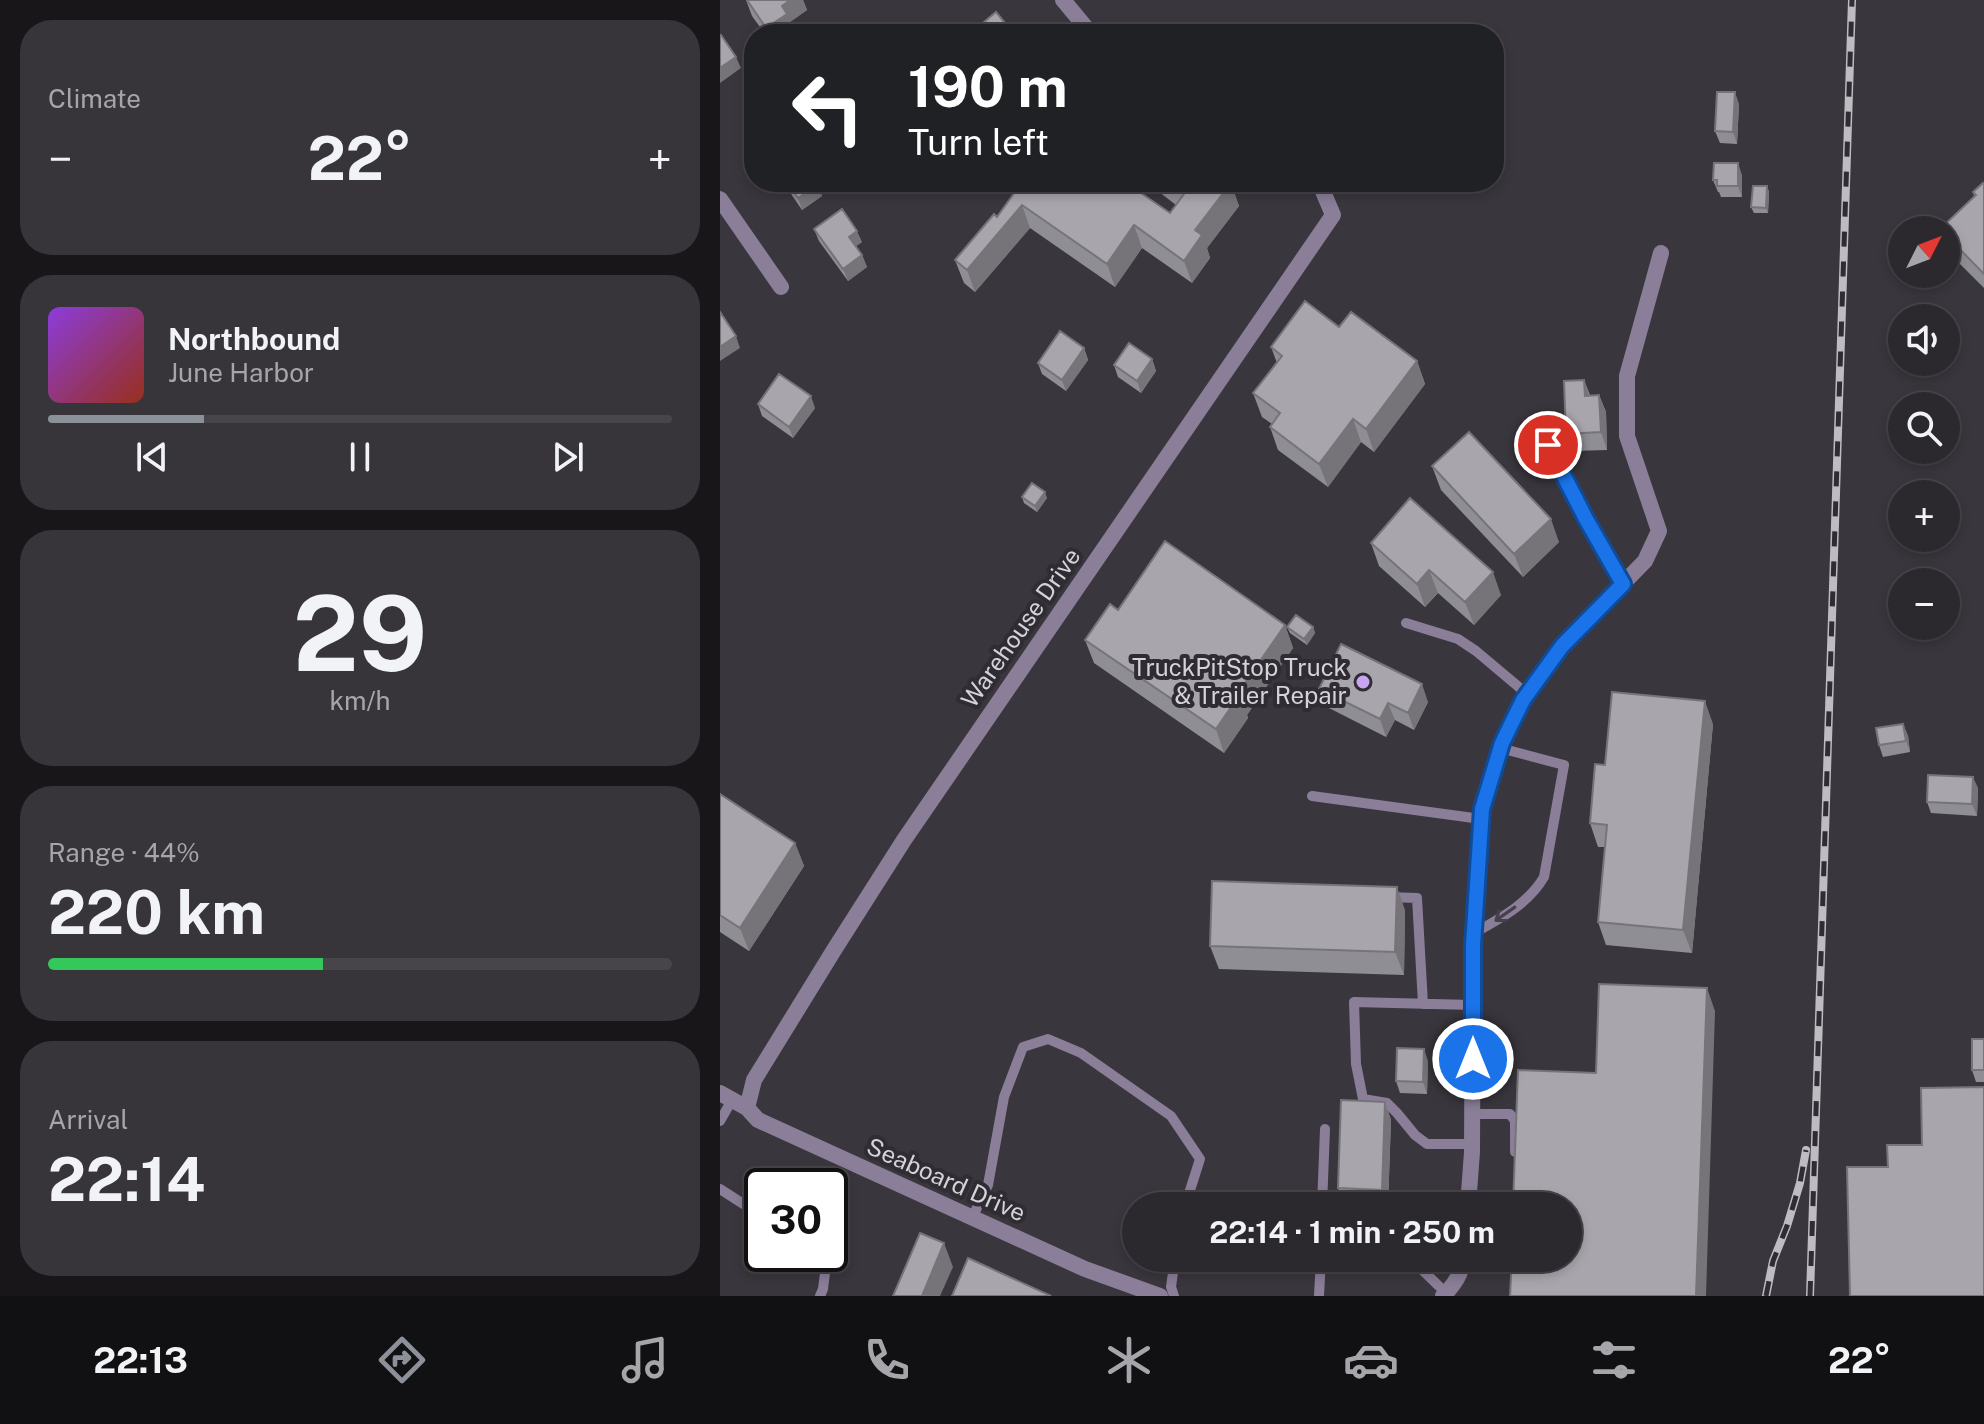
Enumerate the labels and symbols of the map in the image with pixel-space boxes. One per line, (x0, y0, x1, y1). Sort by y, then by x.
north arrow (1888, 216, 1960, 288)
pin (1514, 411, 1582, 479)
street label: Warehouse Drive (955, 542, 1086, 712)
place label: TruckPitStop Truck & Trailer Repair (1132, 653, 1347, 709)
marker: TruckPitStop Truck & Trailer Repair (1354, 673, 1372, 691)
one-way arrow (1495, 906, 1517, 922)
position arrow (1431, 1017, 1515, 1101)
street label: Seaboard Drive (863, 1132, 1030, 1227)
speed limit sign: 30 (744, 1168, 848, 1272)

